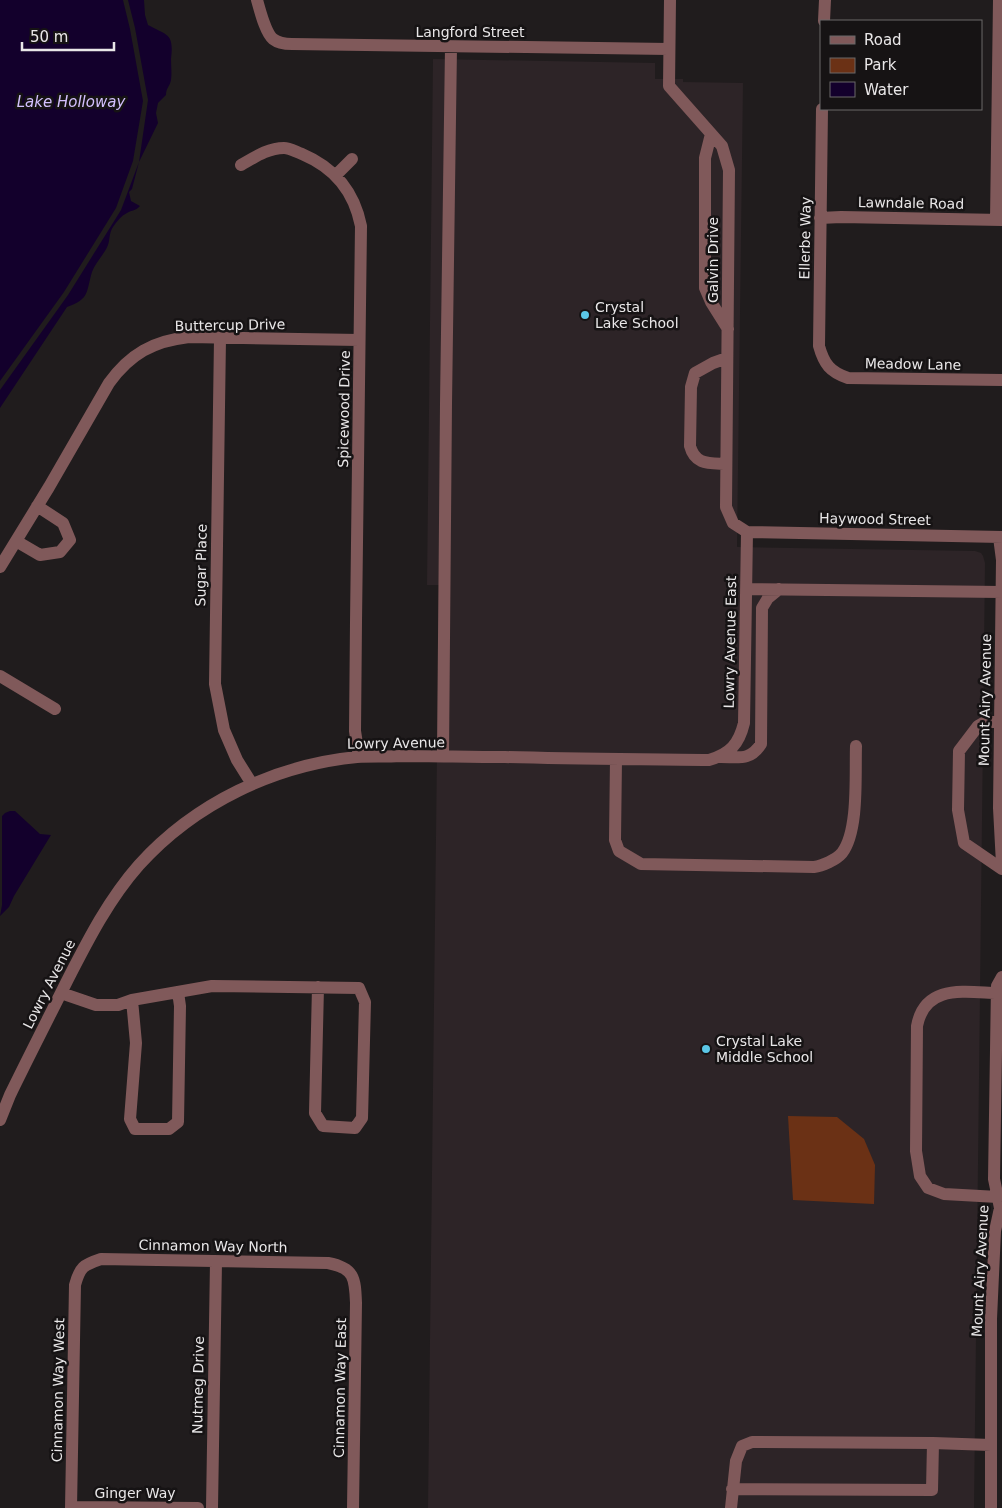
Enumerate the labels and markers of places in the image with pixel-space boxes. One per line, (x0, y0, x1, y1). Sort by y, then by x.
place label: Crystal Lake School (595, 299, 679, 331)
marker: Crystal Lake School (579, 309, 591, 321)
place label: Crystal Lake Middle School (716, 1033, 813, 1065)
marker: Crystal Lake Middle School (700, 1043, 712, 1055)

